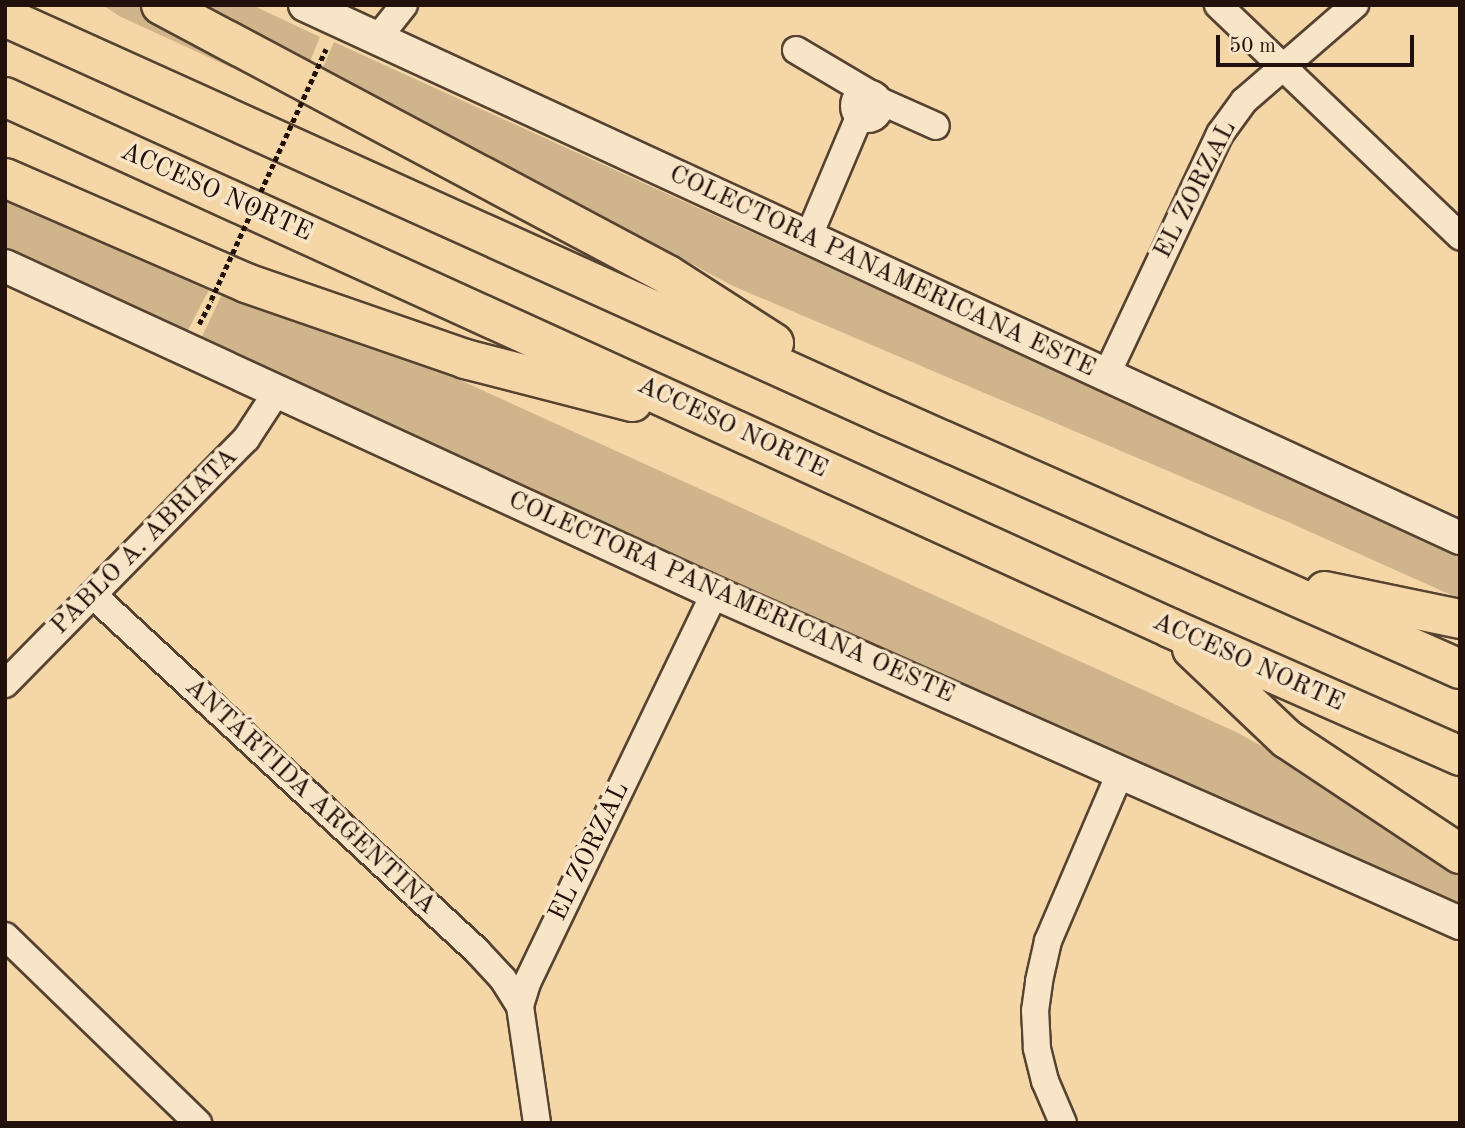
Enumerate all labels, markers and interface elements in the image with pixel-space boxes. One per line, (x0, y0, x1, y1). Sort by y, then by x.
scale bar (1220, 21, 1418, 65)
text: 50 m (1229, 36, 1276, 57)
street label: EL ZORZAL (1148, 116, 1244, 264)
street label: ACCESO NORTE (115, 137, 317, 249)
street label: COLECTORA PANAMERICANA ESTE (664, 159, 1100, 385)
street label: ACCESO NORTE (632, 370, 832, 486)
street label: PABLO A. ABRIATA (45, 442, 245, 642)
street label: COLECTORA PANAMERICANA OESTE (503, 485, 959, 711)
street label: ACCESO NORTE (1147, 607, 1349, 719)
street label: ANTÁRTIDA ARGENTINA (178, 672, 442, 922)
street label: EL ZORZAL (543, 777, 637, 927)

